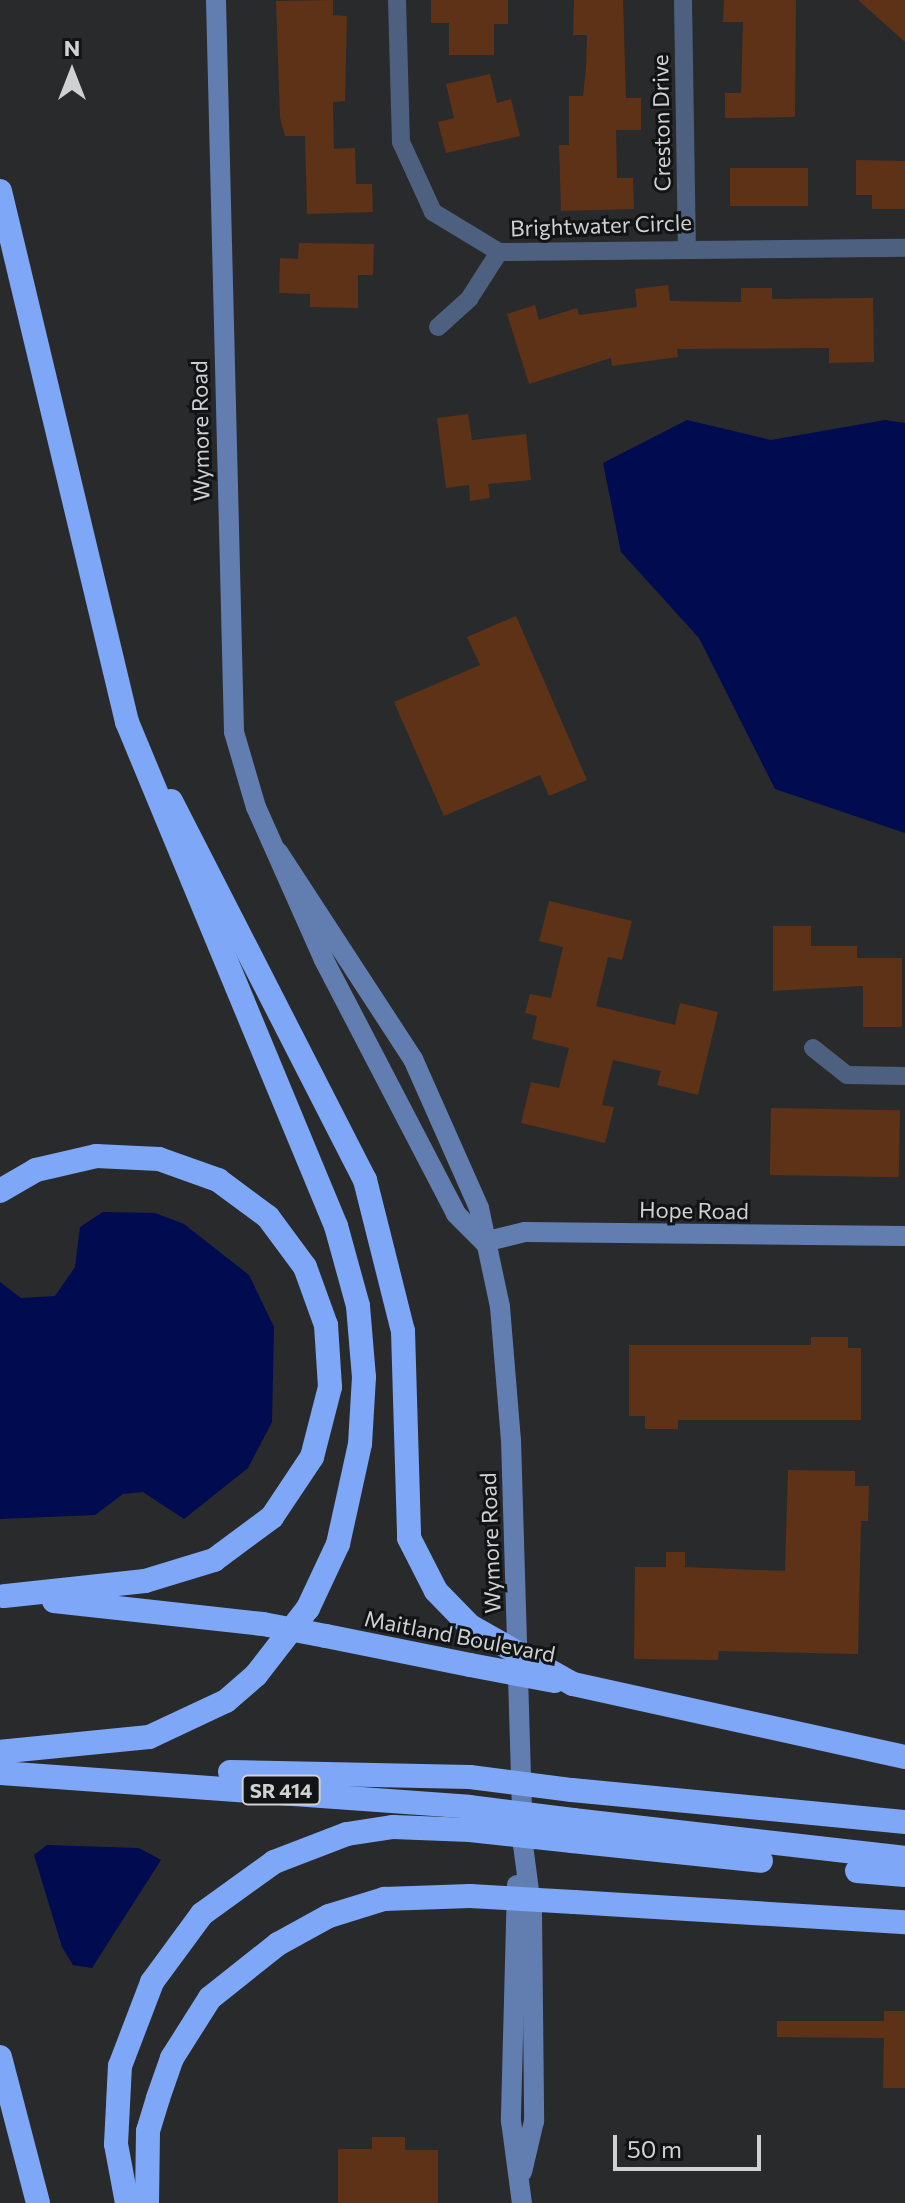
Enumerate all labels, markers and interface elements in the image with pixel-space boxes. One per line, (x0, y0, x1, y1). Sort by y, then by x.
north arrow (32, 32, 112, 112)
text: N (64, 34, 80, 61)
street label: Creston Drive (647, 54, 675, 192)
street label: Brightwater Circle (510, 209, 692, 241)
street label: Wymore Road (186, 360, 214, 502)
street label: Hope Road (639, 1196, 749, 1224)
street label: Wymore Road (474, 1472, 506, 1614)
street label: Maitland Boulevard (362, 1605, 558, 1667)
road number: SR 414 (241, 1774, 321, 1806)
scale bar (617, 2119, 765, 2169)
text: 50 m (627, 2134, 682, 2163)

